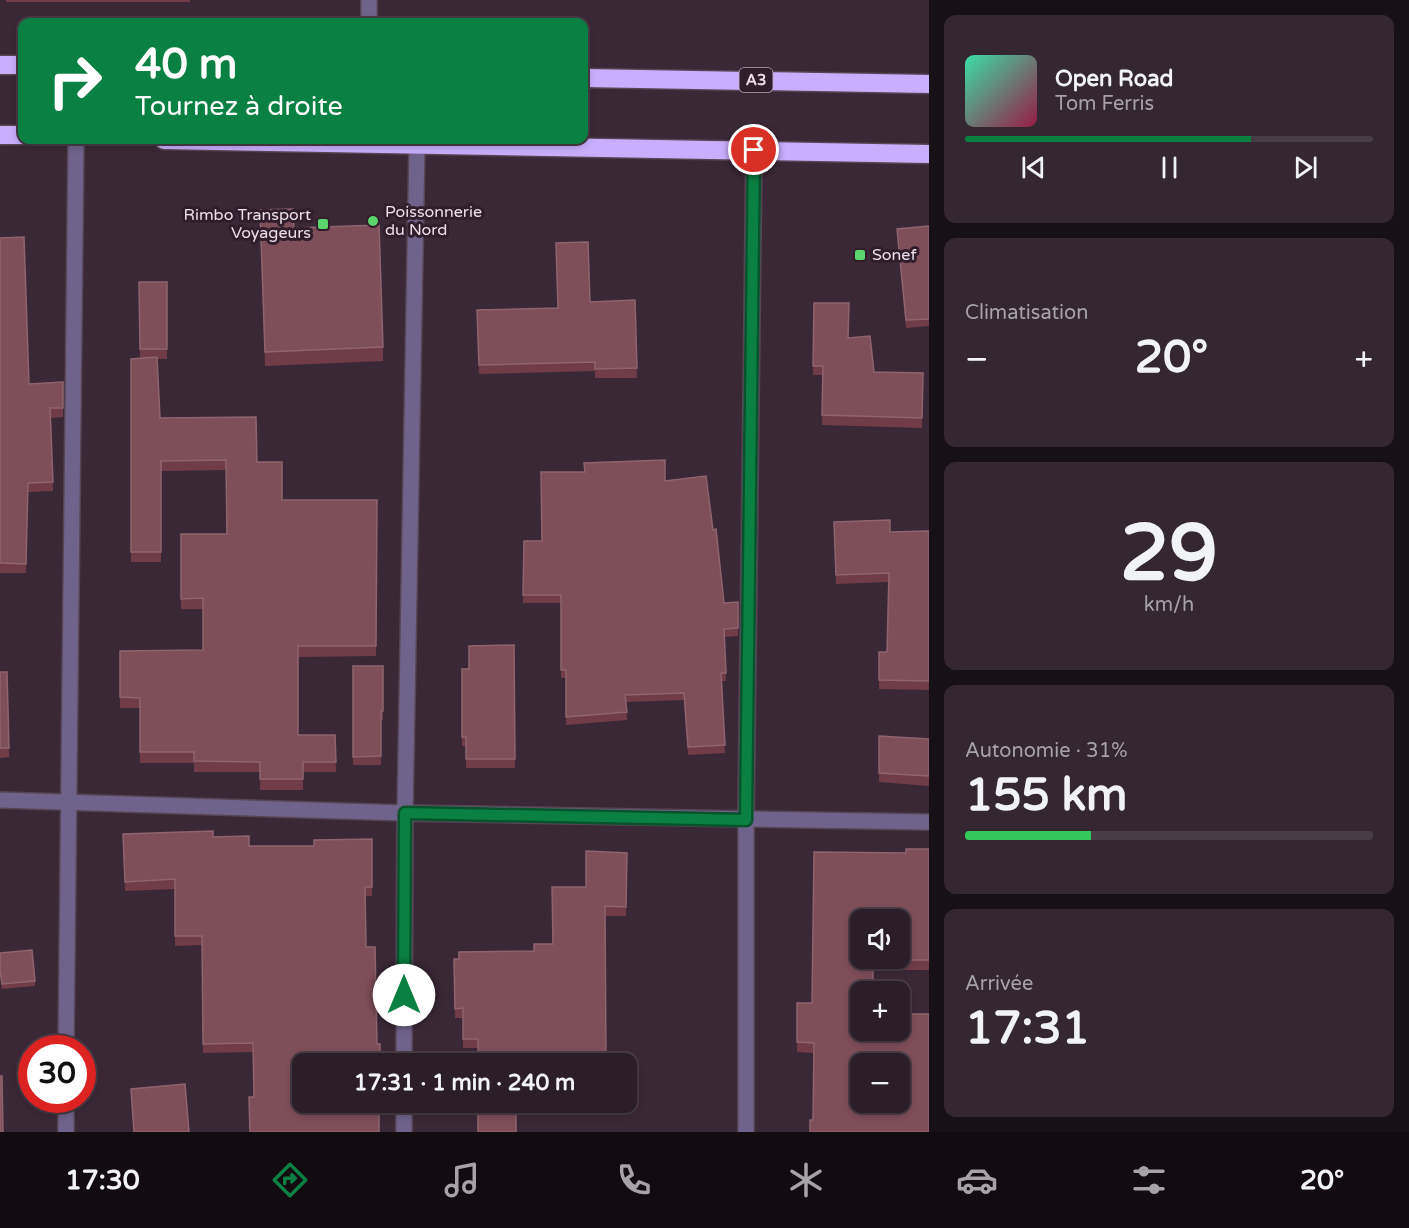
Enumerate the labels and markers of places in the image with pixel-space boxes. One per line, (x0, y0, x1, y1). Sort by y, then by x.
pin (728, 124, 779, 175)
place label: Poissonnerie du Nord (385, 202, 482, 240)
place label: Rimbo Transport Voyageurs (184, 205, 311, 243)
marker: Poissonnerie du Nord (366, 214, 380, 228)
marker: Rimbo Transport Voyageurs (316, 217, 330, 231)
place label: Sonef (872, 245, 917, 265)
marker: Sonef (853, 248, 867, 262)

